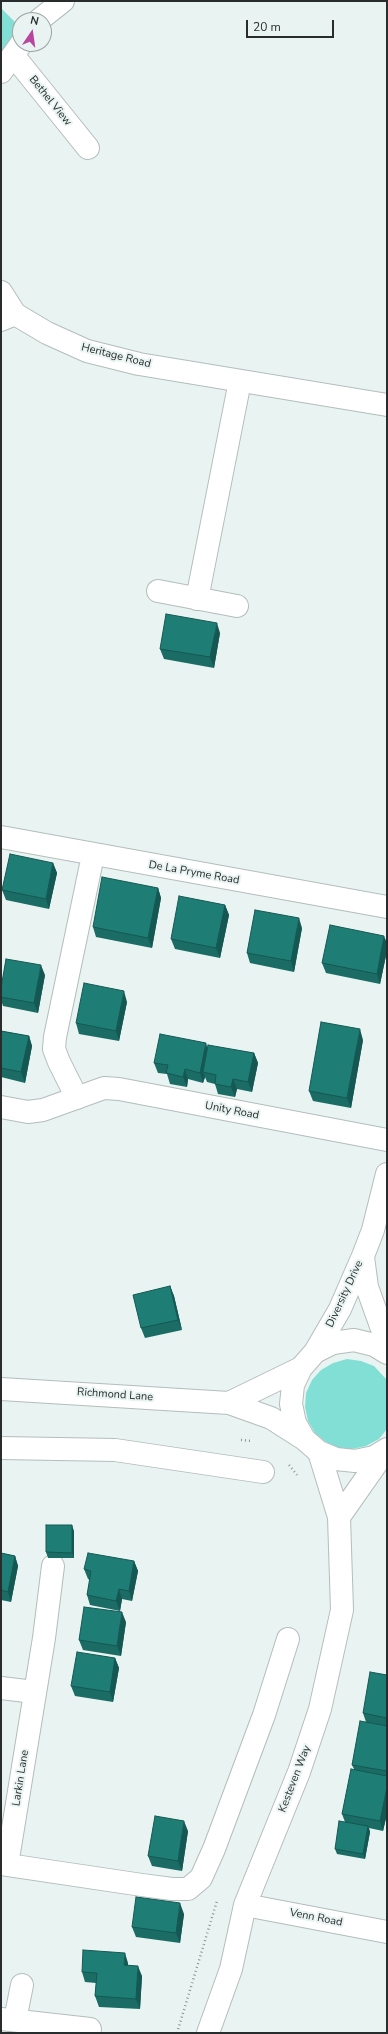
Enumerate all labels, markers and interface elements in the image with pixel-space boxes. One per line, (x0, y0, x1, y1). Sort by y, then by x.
north arrow (12, 12, 52, 52)
scale bar (248, 12, 336, 38)
text: N (29, 13, 40, 29)
text: 20 m (253, 19, 281, 35)
street label: Bethel View (26, 73, 74, 129)
street label: Heritage Road (80, 341, 152, 371)
street label: De La Pryme Road (148, 859, 240, 887)
street label: Unity Road (204, 1099, 260, 1123)
street label: Diversity Drive (324, 1258, 366, 1330)
street label: Richmond Lane (77, 1386, 153, 1404)
street label: Kesteven Way (276, 1744, 314, 1814)
street label: Larkin Lane (10, 1749, 32, 1807)
street label: Venn Road (288, 1906, 344, 1930)

